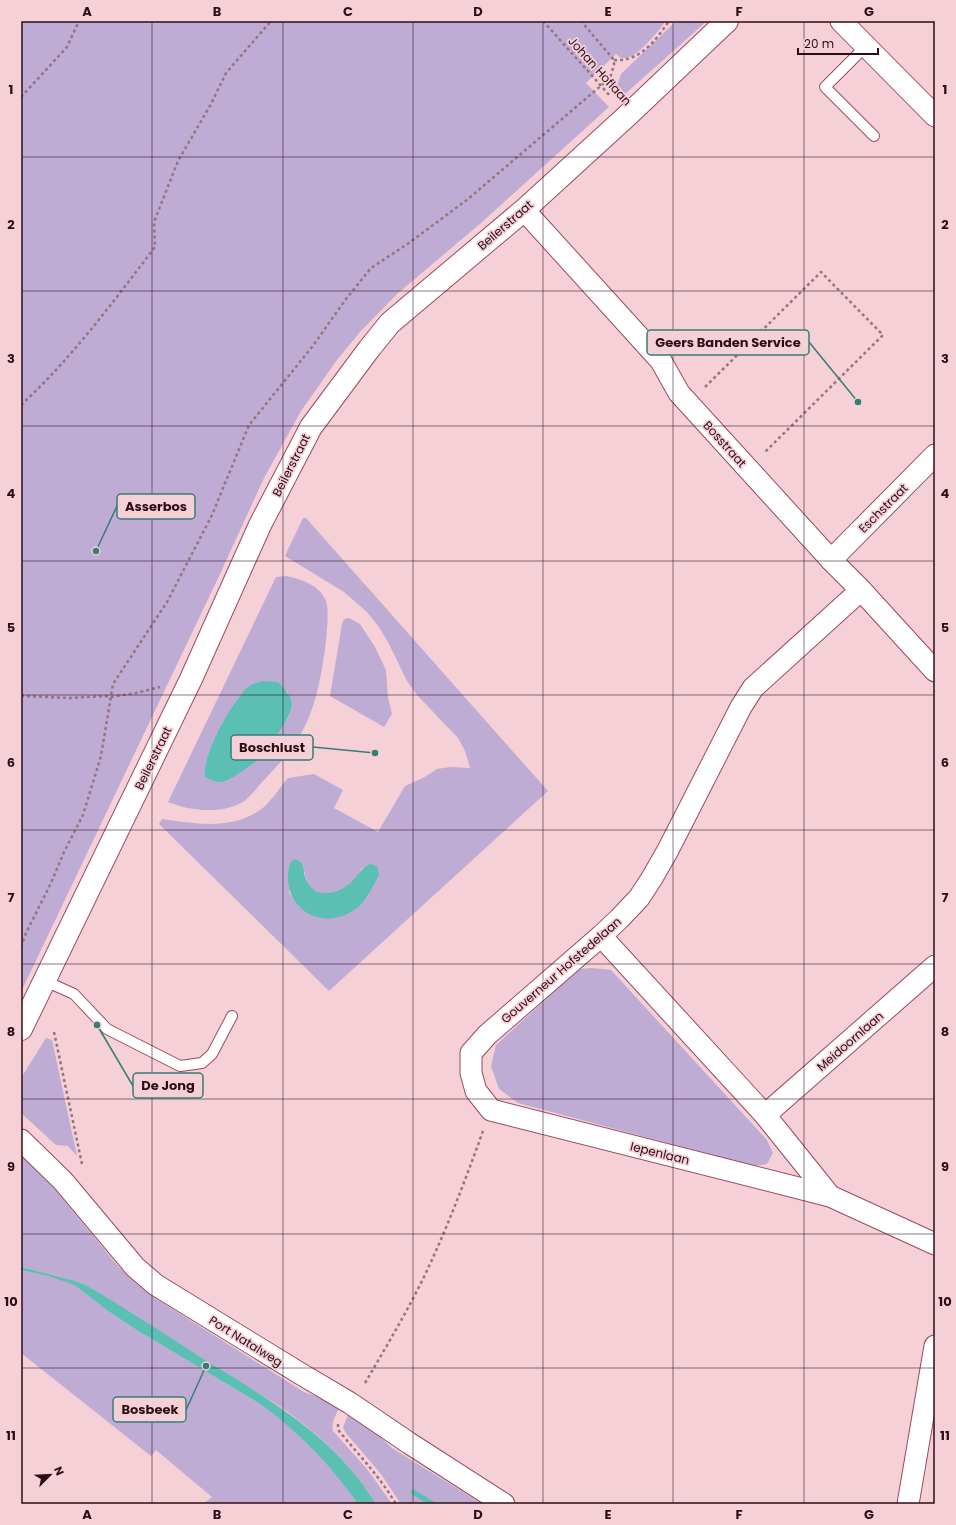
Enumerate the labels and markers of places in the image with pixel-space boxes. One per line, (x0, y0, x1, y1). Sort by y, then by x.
callout: Geers Banden Service (647, 330, 809, 355)
callout: Asserbos (117, 494, 195, 519)
callout: Boschlust (231, 735, 313, 760)
callout: De Jong (133, 1073, 203, 1098)
callout: Bosbeek (113, 1397, 186, 1422)

